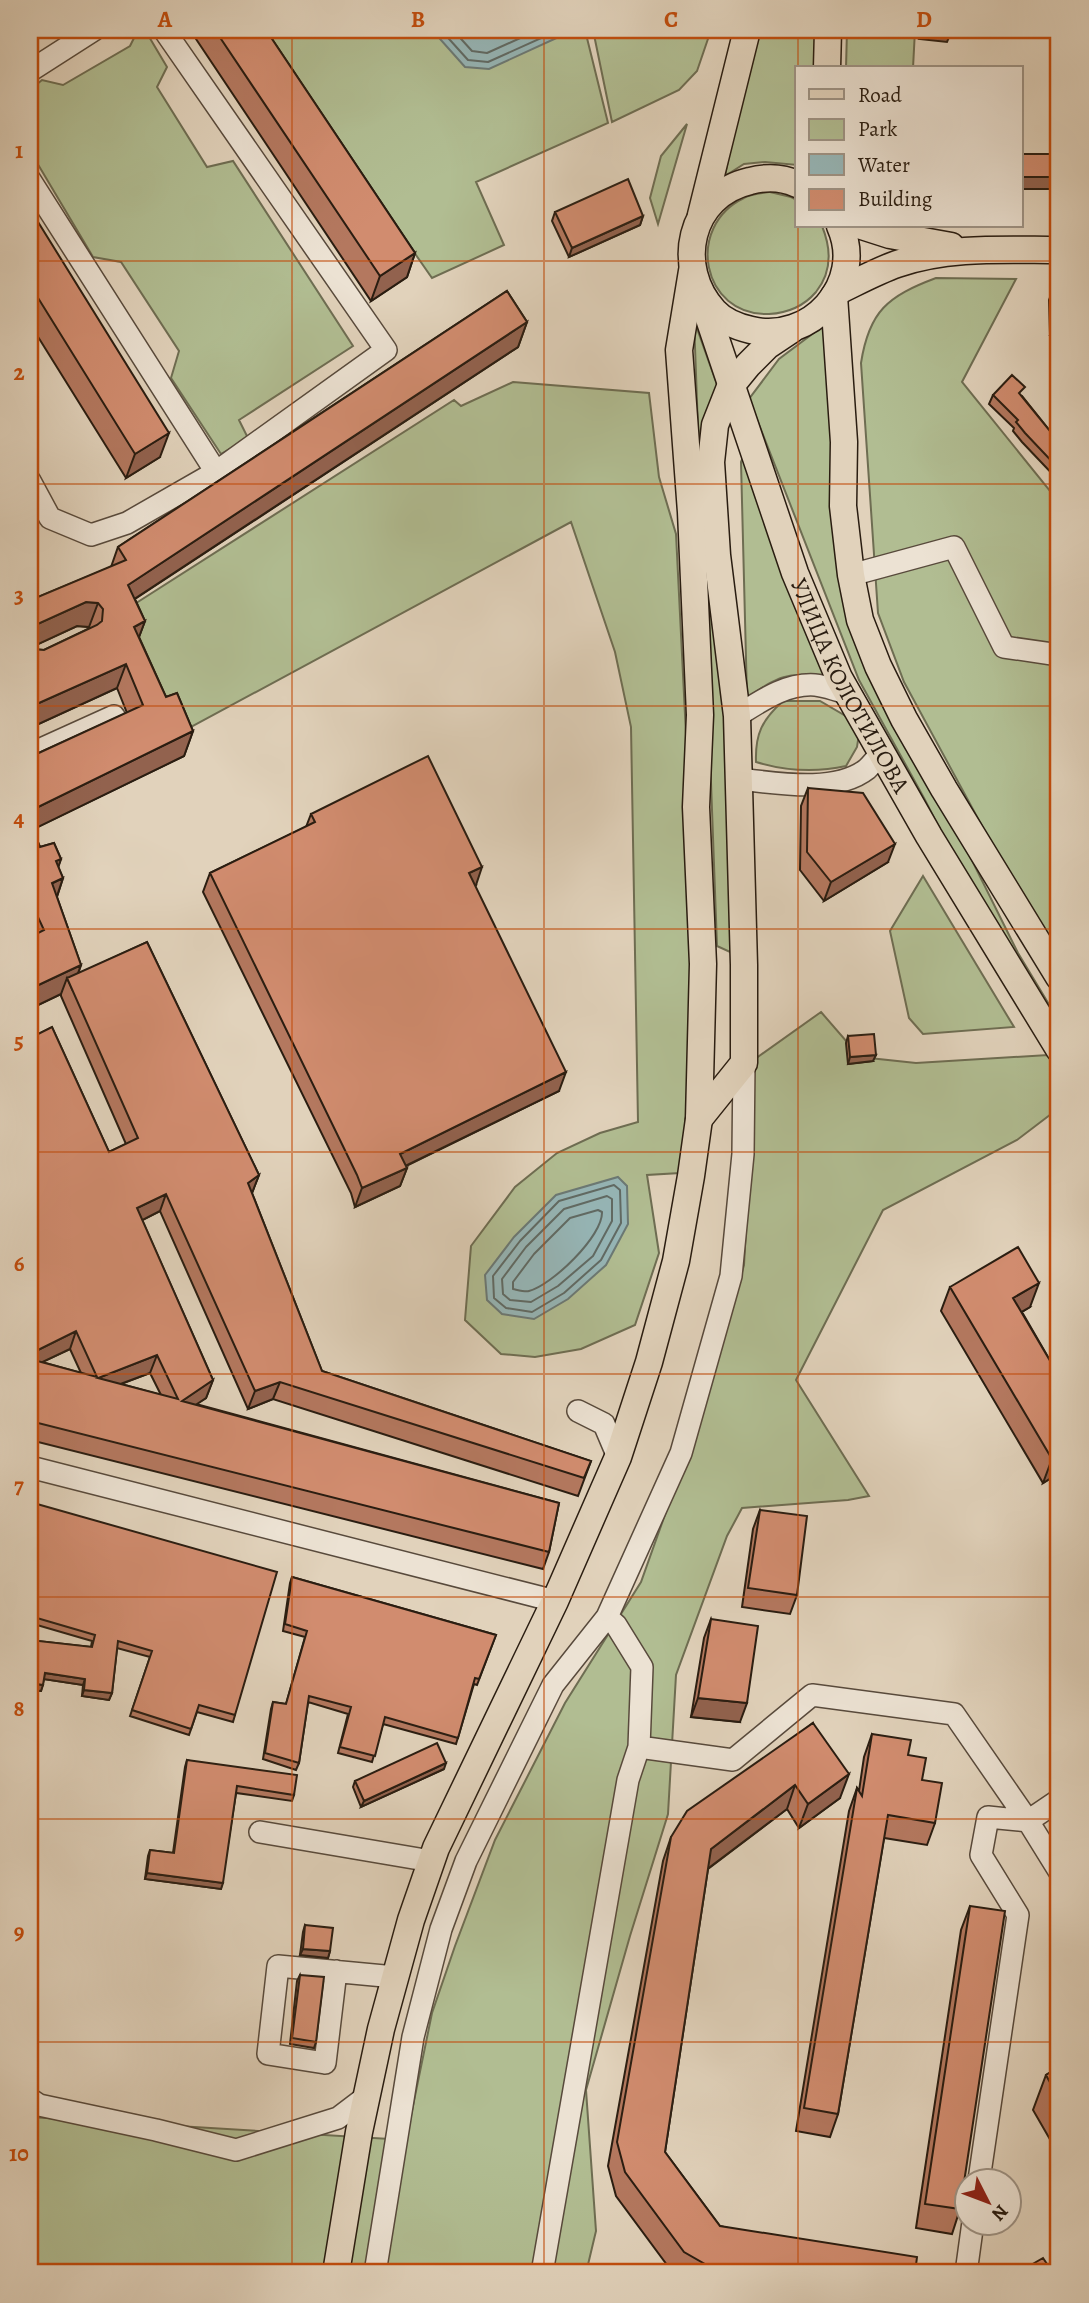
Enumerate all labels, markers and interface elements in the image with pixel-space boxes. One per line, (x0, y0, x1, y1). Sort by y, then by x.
text: A (157, 4, 173, 35)
text: B (411, 4, 425, 35)
text: C (664, 4, 678, 35)
text: D (916, 4, 932, 35)
legend (795, 66, 1023, 228)
text: Road (858, 81, 902, 109)
text: Park (858, 115, 898, 143)
text: 1 (15, 135, 23, 166)
text: Water (857, 151, 910, 179)
text: Building (858, 185, 933, 213)
text: 2 (13, 357, 25, 388)
street label: УЛИЦА КОЛОТИЛОВА (783, 573, 918, 800)
text: 3 (14, 580, 24, 611)
text: 4 (14, 803, 25, 834)
text: 5 (14, 1025, 24, 1056)
text: 6 (14, 1248, 25, 1279)
text: 7 (14, 1470, 24, 1501)
text: 8 (13, 1693, 25, 1724)
text: 9 (14, 1916, 24, 1947)
text: 10 (9, 2138, 29, 2169)
north arrow (953, 2166, 1023, 2236)
text: N (985, 2199, 1014, 2227)

